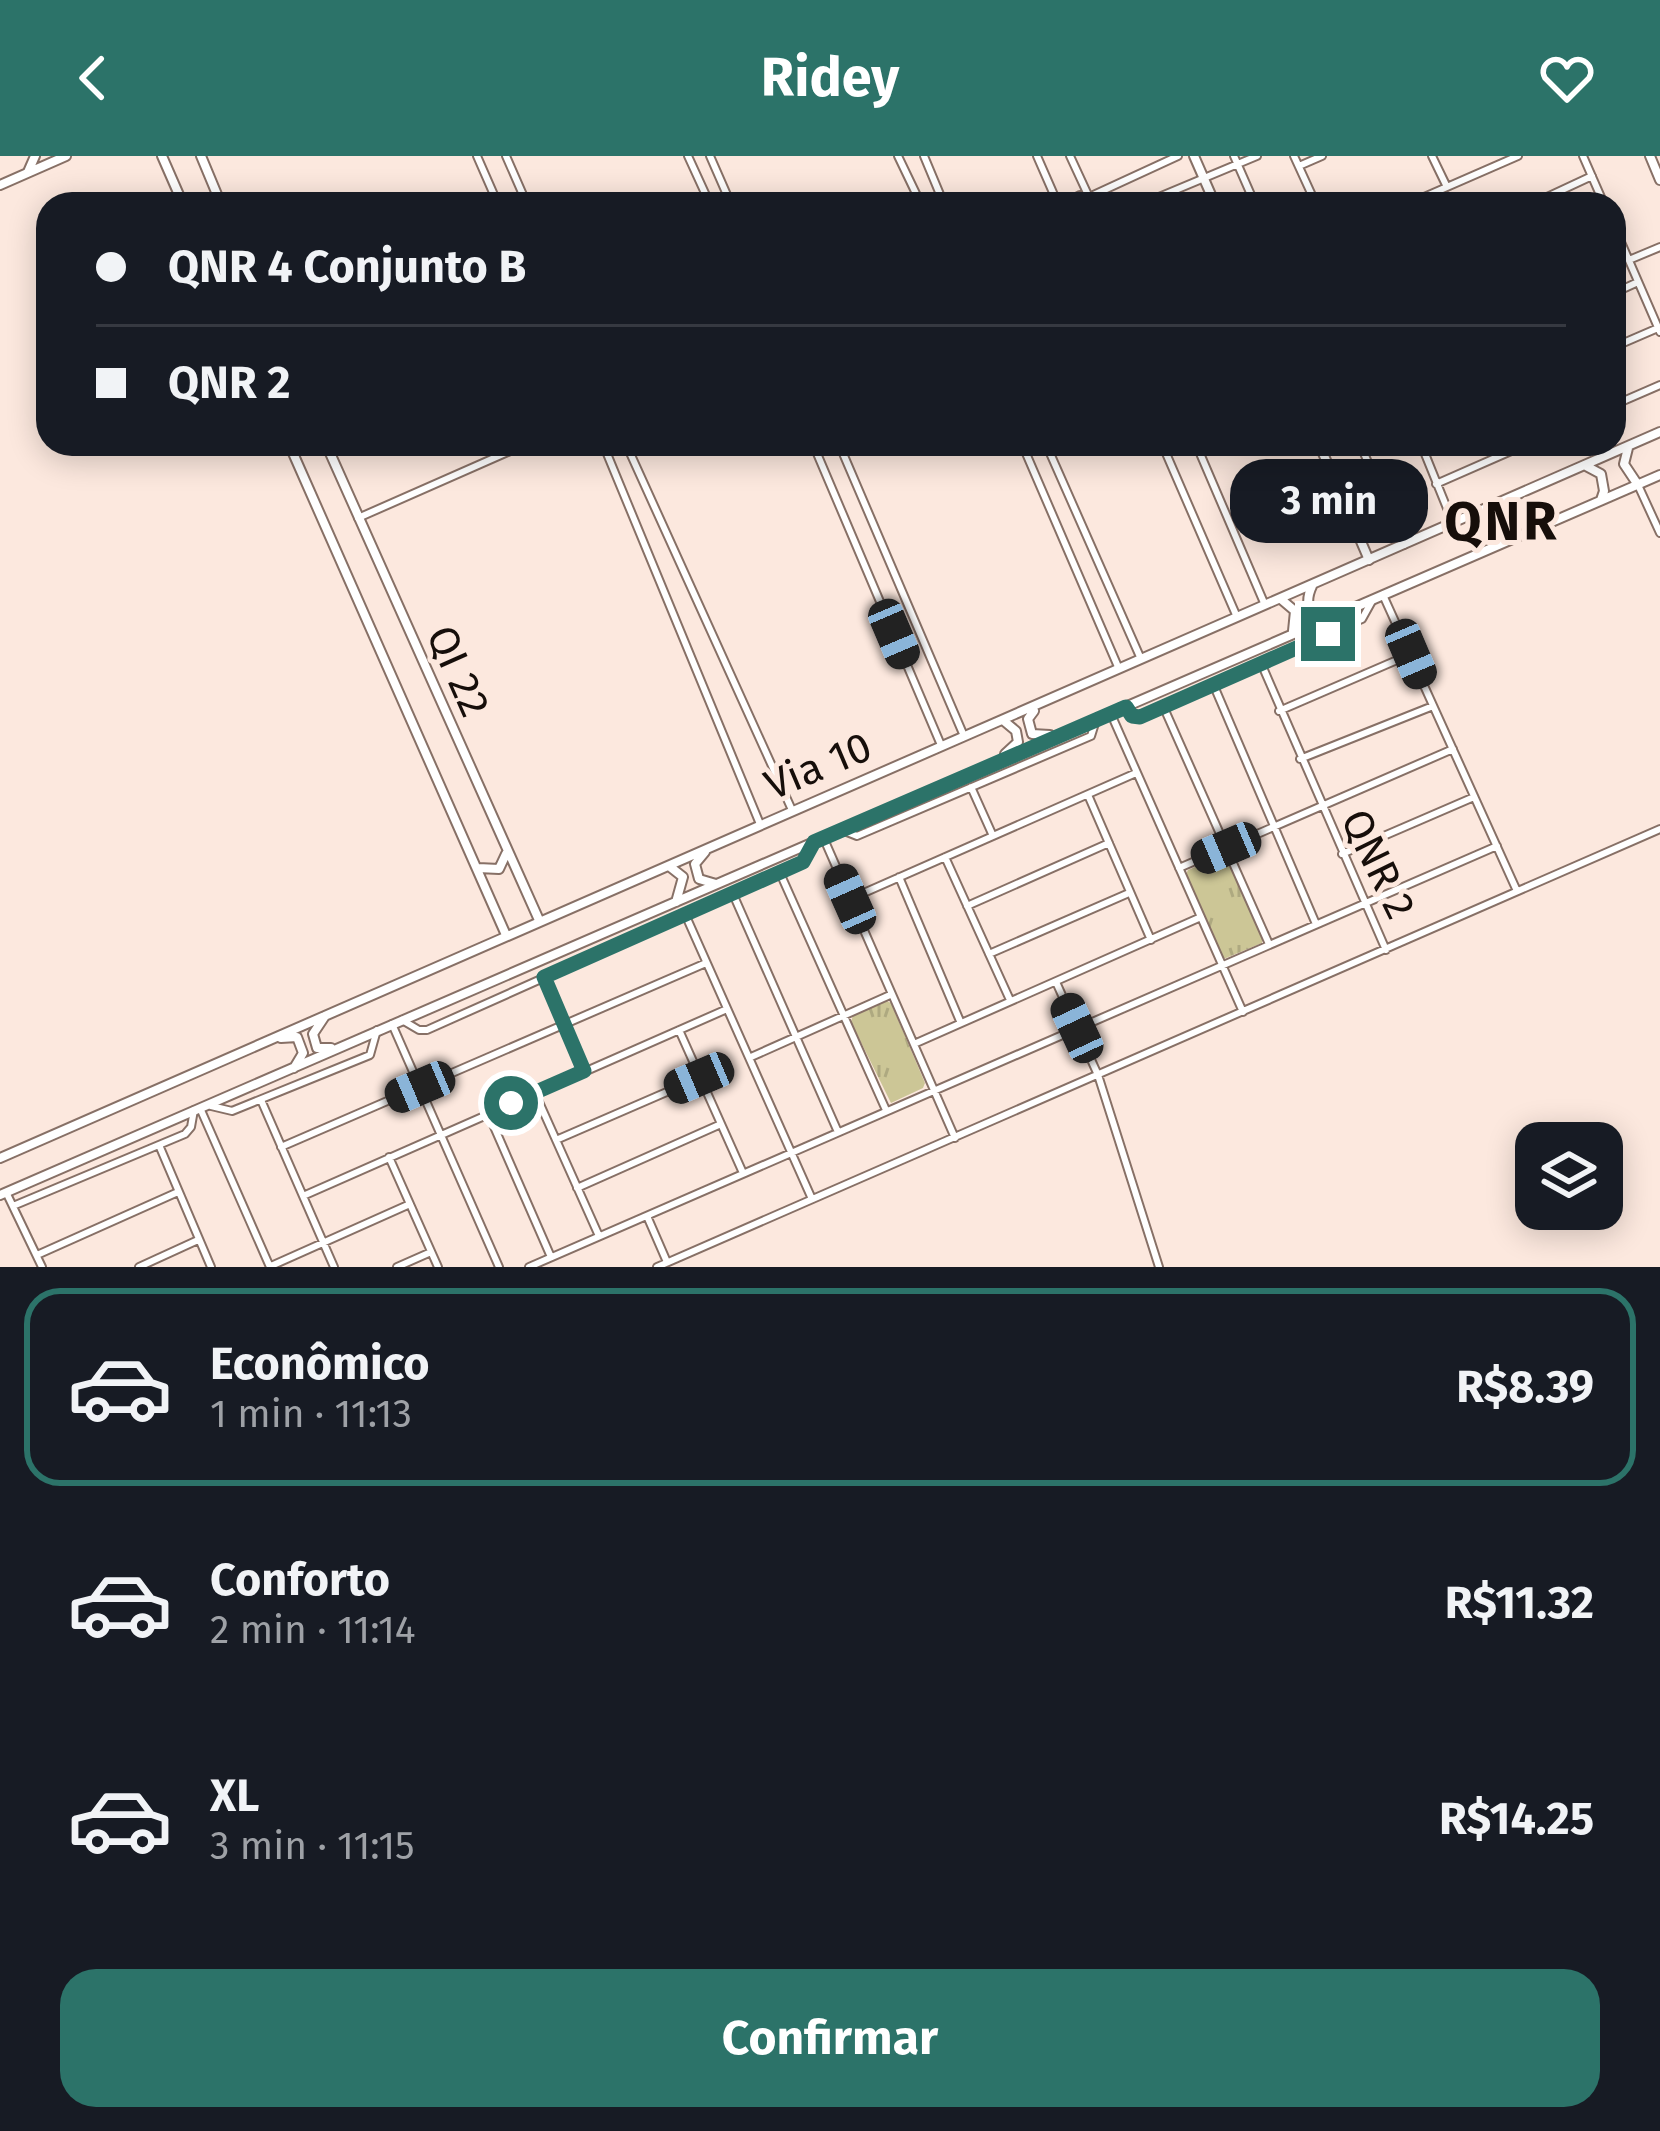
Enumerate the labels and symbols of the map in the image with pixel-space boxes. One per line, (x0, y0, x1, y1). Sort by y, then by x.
callout: 3 min (1229, 460, 1427, 544)
district label: QNR (1444, 490, 1560, 554)
car (863, 594, 925, 674)
route end (1301, 607, 1355, 661)
car (1380, 614, 1442, 694)
street label: QI 22 (416, 618, 500, 724)
street label: Via 10 (757, 721, 879, 811)
street label: QNR 2 (1330, 801, 1426, 927)
car (1186, 817, 1266, 879)
car (819, 859, 881, 939)
car (1045, 988, 1109, 1068)
car (659, 1047, 739, 1109)
car (380, 1056, 460, 1118)
route start (484, 1076, 538, 1130)

